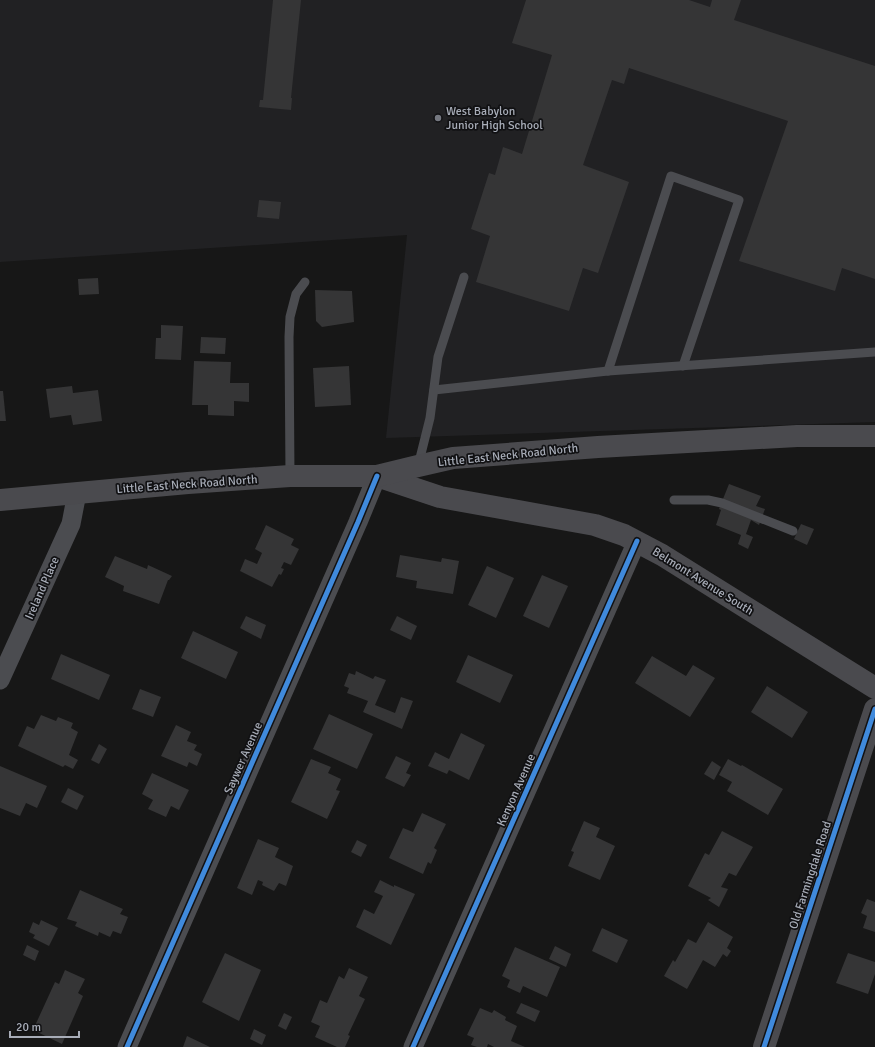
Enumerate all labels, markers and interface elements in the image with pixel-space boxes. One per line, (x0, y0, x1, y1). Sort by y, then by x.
place label: West Babylon Junior High School (446, 104, 543, 133)
marker: West Babylon Junior High School (433, 113, 443, 123)
street label: Little East Neck Road North (437, 441, 579, 470)
street label: Little East Neck Road North (116, 472, 258, 497)
street label: Belmont Avenue South (649, 544, 756, 619)
street label: Ireland Place (22, 555, 63, 622)
street label: Saywer Avenue (221, 720, 266, 797)
street label: Kenyon Avenue (494, 752, 539, 829)
street label: Old Farmingdale Road (786, 819, 835, 931)
scale bar (10, 1013, 79, 1039)
text: 20 m (16, 1020, 41, 1035)

